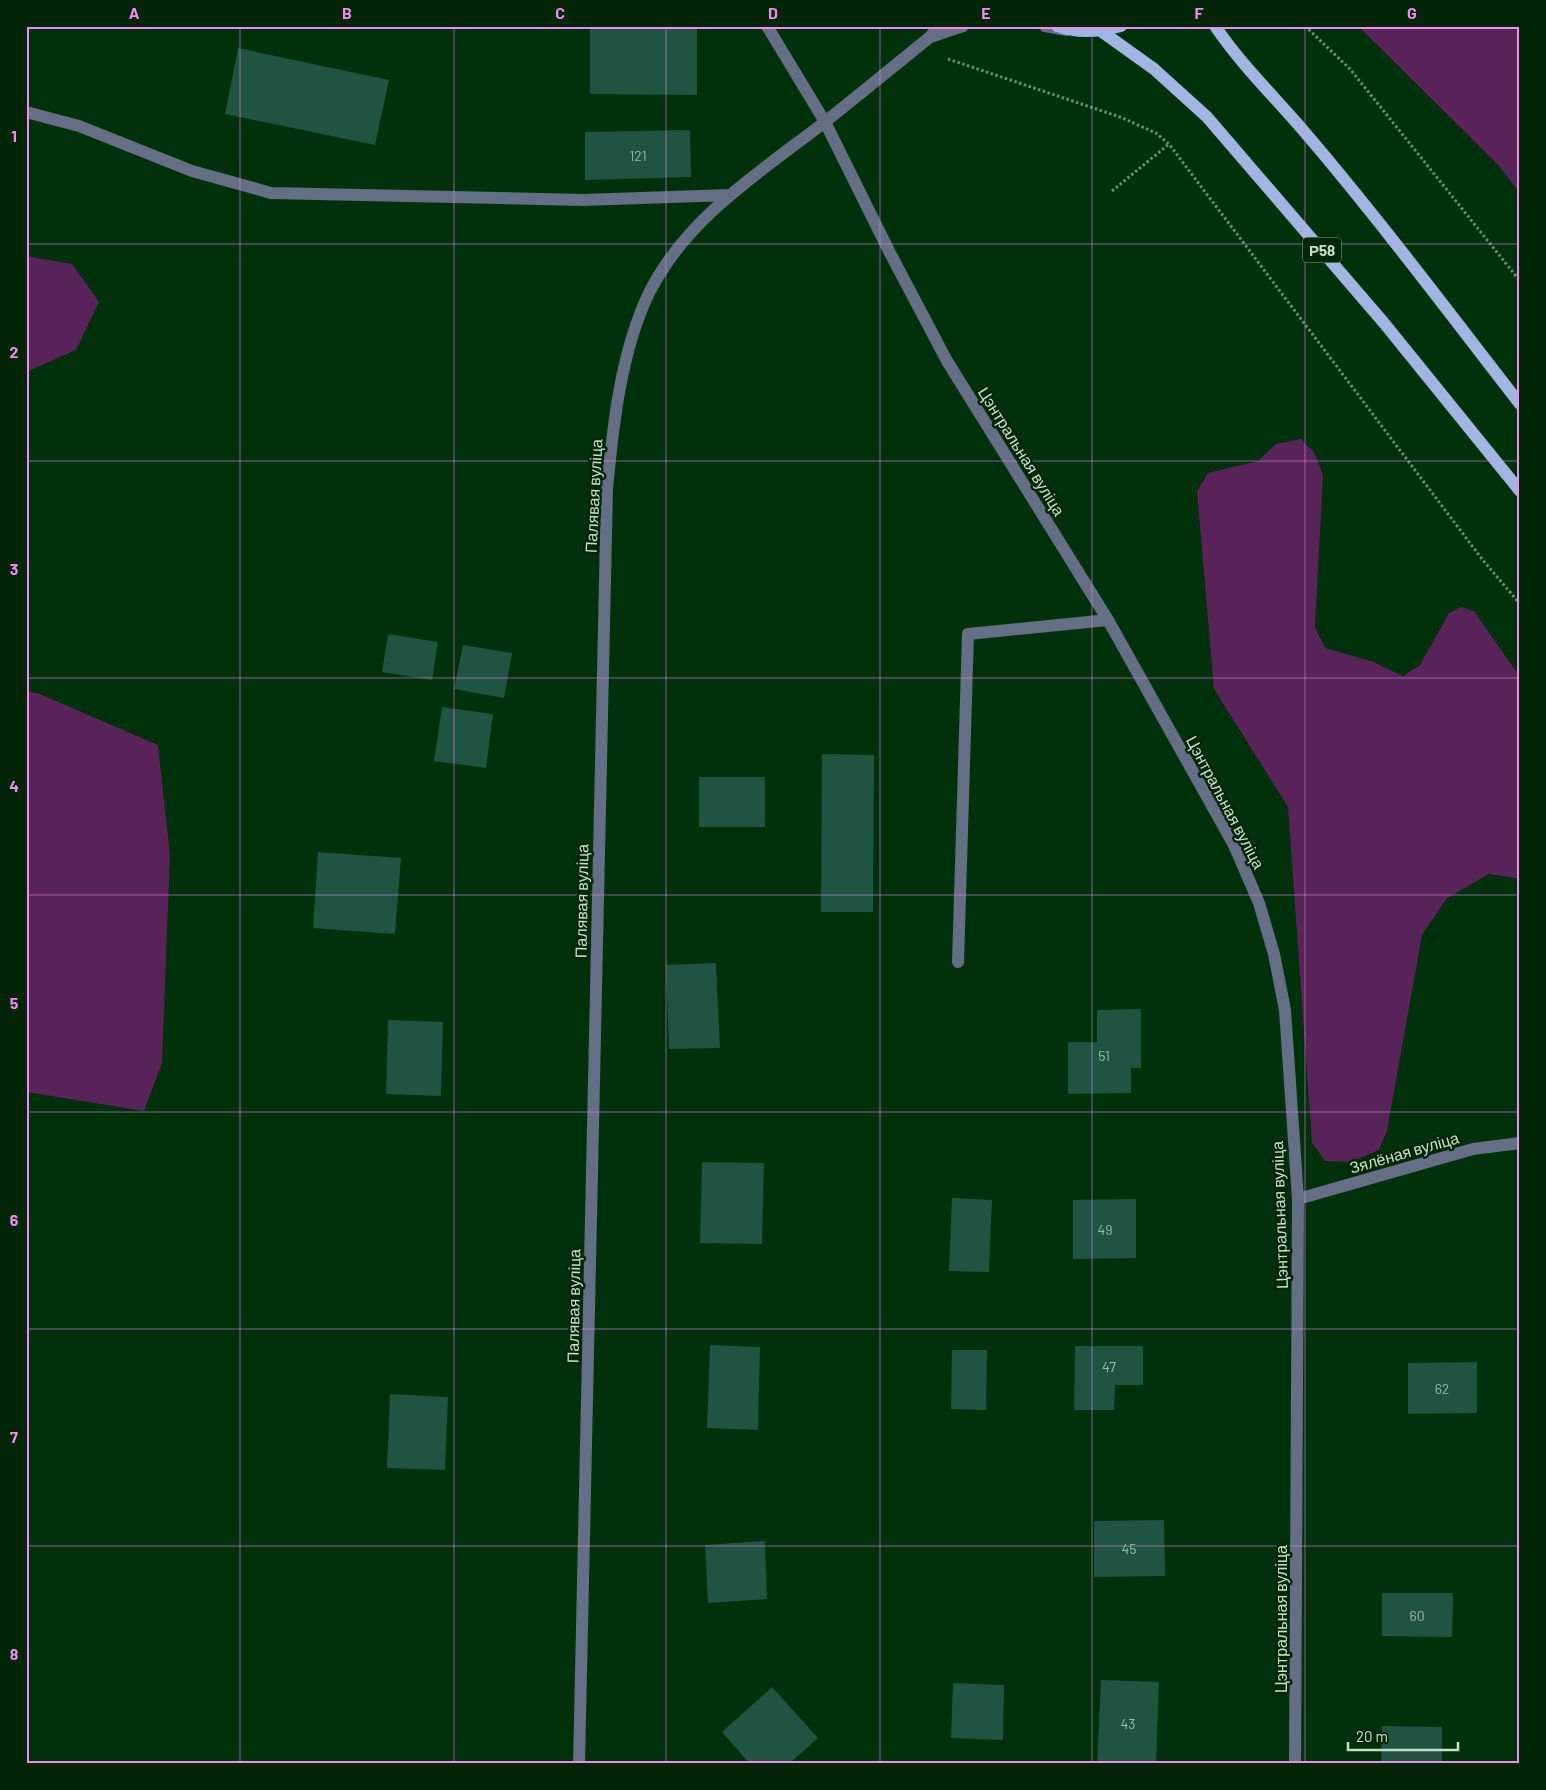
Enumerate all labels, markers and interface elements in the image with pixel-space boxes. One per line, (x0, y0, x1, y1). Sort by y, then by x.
text: A (129, 3, 140, 22)
text: B (342, 3, 352, 22)
text: C (555, 3, 565, 22)
text: D (768, 3, 778, 22)
text: E (981, 3, 991, 22)
text: F (1195, 3, 1204, 22)
text: G (1407, 3, 1417, 22)
text: 1 (11, 126, 17, 145)
house number: 121 (629, 147, 647, 164)
road number: Р58 (1303, 238, 1341, 262)
text: 2 (10, 342, 19, 361)
street label: Цэнтральная вуліца (975, 383, 1069, 519)
street label: Палявая вуліца (581, 438, 605, 554)
text: 3 (10, 559, 18, 578)
street label: Цэнтральная вуліца (1183, 732, 1269, 872)
text: 4 (9, 776, 19, 795)
street label: Палявая вуліца (571, 844, 591, 958)
text: 5 (10, 993, 19, 1012)
house number: 51 (1098, 1047, 1110, 1064)
street label: Зялёная вуліца (1347, 1127, 1461, 1177)
street label: Цэнтральная вуліца (1267, 1141, 1291, 1289)
text: 6 (10, 1210, 19, 1229)
house number: 49 (1097, 1221, 1113, 1238)
street label: Палявая вуліца (563, 1249, 583, 1363)
house number: 47 (1102, 1358, 1116, 1375)
house number: 62 (1435, 1380, 1449, 1397)
text: 7 (10, 1427, 18, 1446)
house number: 45 (1122, 1540, 1136, 1557)
street label: Цэнтральная вуліца (1271, 1545, 1290, 1693)
house number: 60 (1409, 1607, 1425, 1624)
text: 8 (10, 1644, 19, 1663)
house number: 43 (1121, 1715, 1135, 1732)
scale bar (1348, 1720, 1458, 1752)
text: 20 m (1356, 1727, 1388, 1745)

